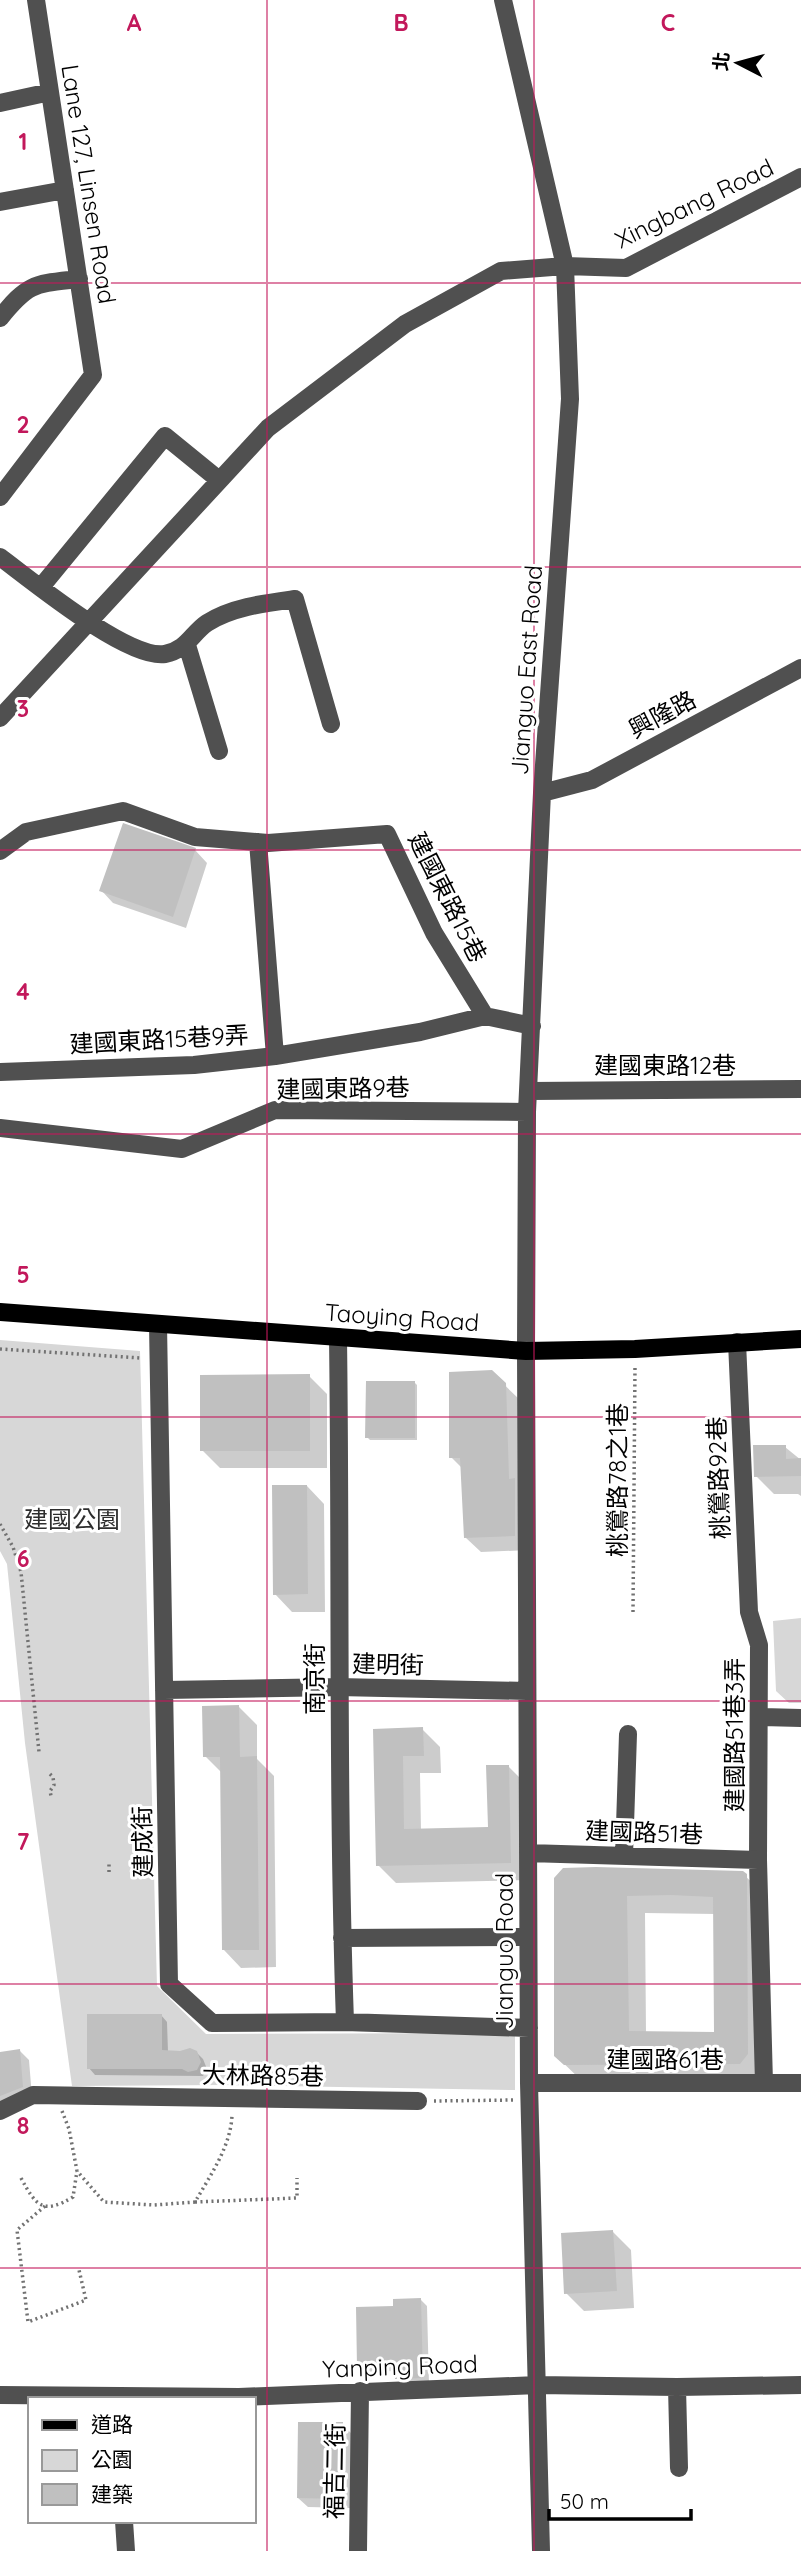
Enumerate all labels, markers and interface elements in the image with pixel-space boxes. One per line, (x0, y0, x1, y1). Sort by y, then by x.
text: A (127, 8, 142, 37)
text: B (393, 8, 409, 37)
text: C (661, 8, 675, 37)
north arrow (703, 28, 773, 98)
text: 北 (708, 51, 734, 72)
street label: Lane 127, Linsen Road (55, 62, 123, 306)
text: 1 (19, 127, 27, 156)
street label: Xingbang Road (610, 152, 778, 254)
text: 2 (16, 410, 30, 439)
street label: Jianguo East Road (504, 564, 548, 776)
street label: 興隆路 (623, 684, 701, 744)
text: 3 (17, 694, 29, 723)
street label: 建國東路15巷 (402, 827, 494, 967)
text: 4 (16, 977, 30, 1006)
street label: 建國東路15巷9弄 (69, 1019, 249, 1059)
street label: 建國東路12巷 (594, 1050, 736, 1080)
street label: 建國東路9巷 (276, 1072, 410, 1104)
text: 5 (16, 1260, 30, 1289)
street label: Taoying Road (324, 1297, 480, 1337)
street label: 桃鶯路78之1巷 (602, 1403, 632, 1557)
street label: 桃鶯路92巷 (701, 1416, 735, 1540)
park label: 建國公園 (24, 1504, 120, 1534)
text: 6 (17, 1544, 29, 1573)
street label: 南京街 (299, 1643, 329, 1715)
street label: 建明街 (352, 1648, 424, 1680)
street label: 建國路51巷3弄 (719, 1658, 749, 1812)
street label: 建成街 (126, 1806, 158, 1878)
street label: 建國路51巷 (585, 1815, 703, 1849)
text: 7 (17, 1827, 30, 1856)
street label: Jianguo Road (489, 1873, 519, 2029)
street label: 建國路61巷 (606, 2044, 724, 2074)
street label: 大林路85巷 (202, 2059, 324, 2091)
text: 8 (17, 2111, 29, 2140)
street label: Yanping Road (322, 2348, 478, 2384)
legend (28, 2397, 256, 2523)
text: 道路 (91, 2411, 133, 2437)
street label: 福吉二街 (318, 2423, 350, 2519)
text: 公園 (91, 2446, 133, 2472)
scale bar (549, 2478, 691, 2522)
text: 建築 (91, 2481, 133, 2507)
text: 50 m (560, 2488, 609, 2514)

